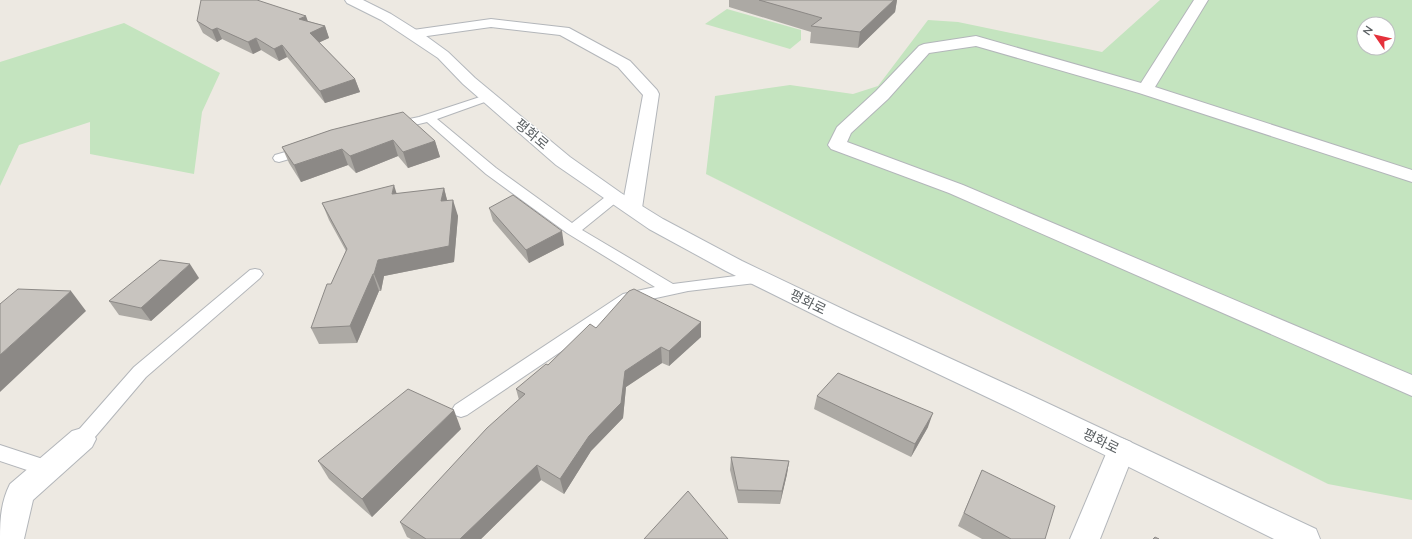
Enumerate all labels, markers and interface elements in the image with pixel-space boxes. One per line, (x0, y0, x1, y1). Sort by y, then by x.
north arrow (1356, 16, 1396, 56)
text: N (1360, 23, 1375, 37)
street label: 평화로 (512, 115, 553, 153)
street label: 평화로 (787, 285, 829, 318)
street label: 평화로 (1080, 424, 1122, 457)

